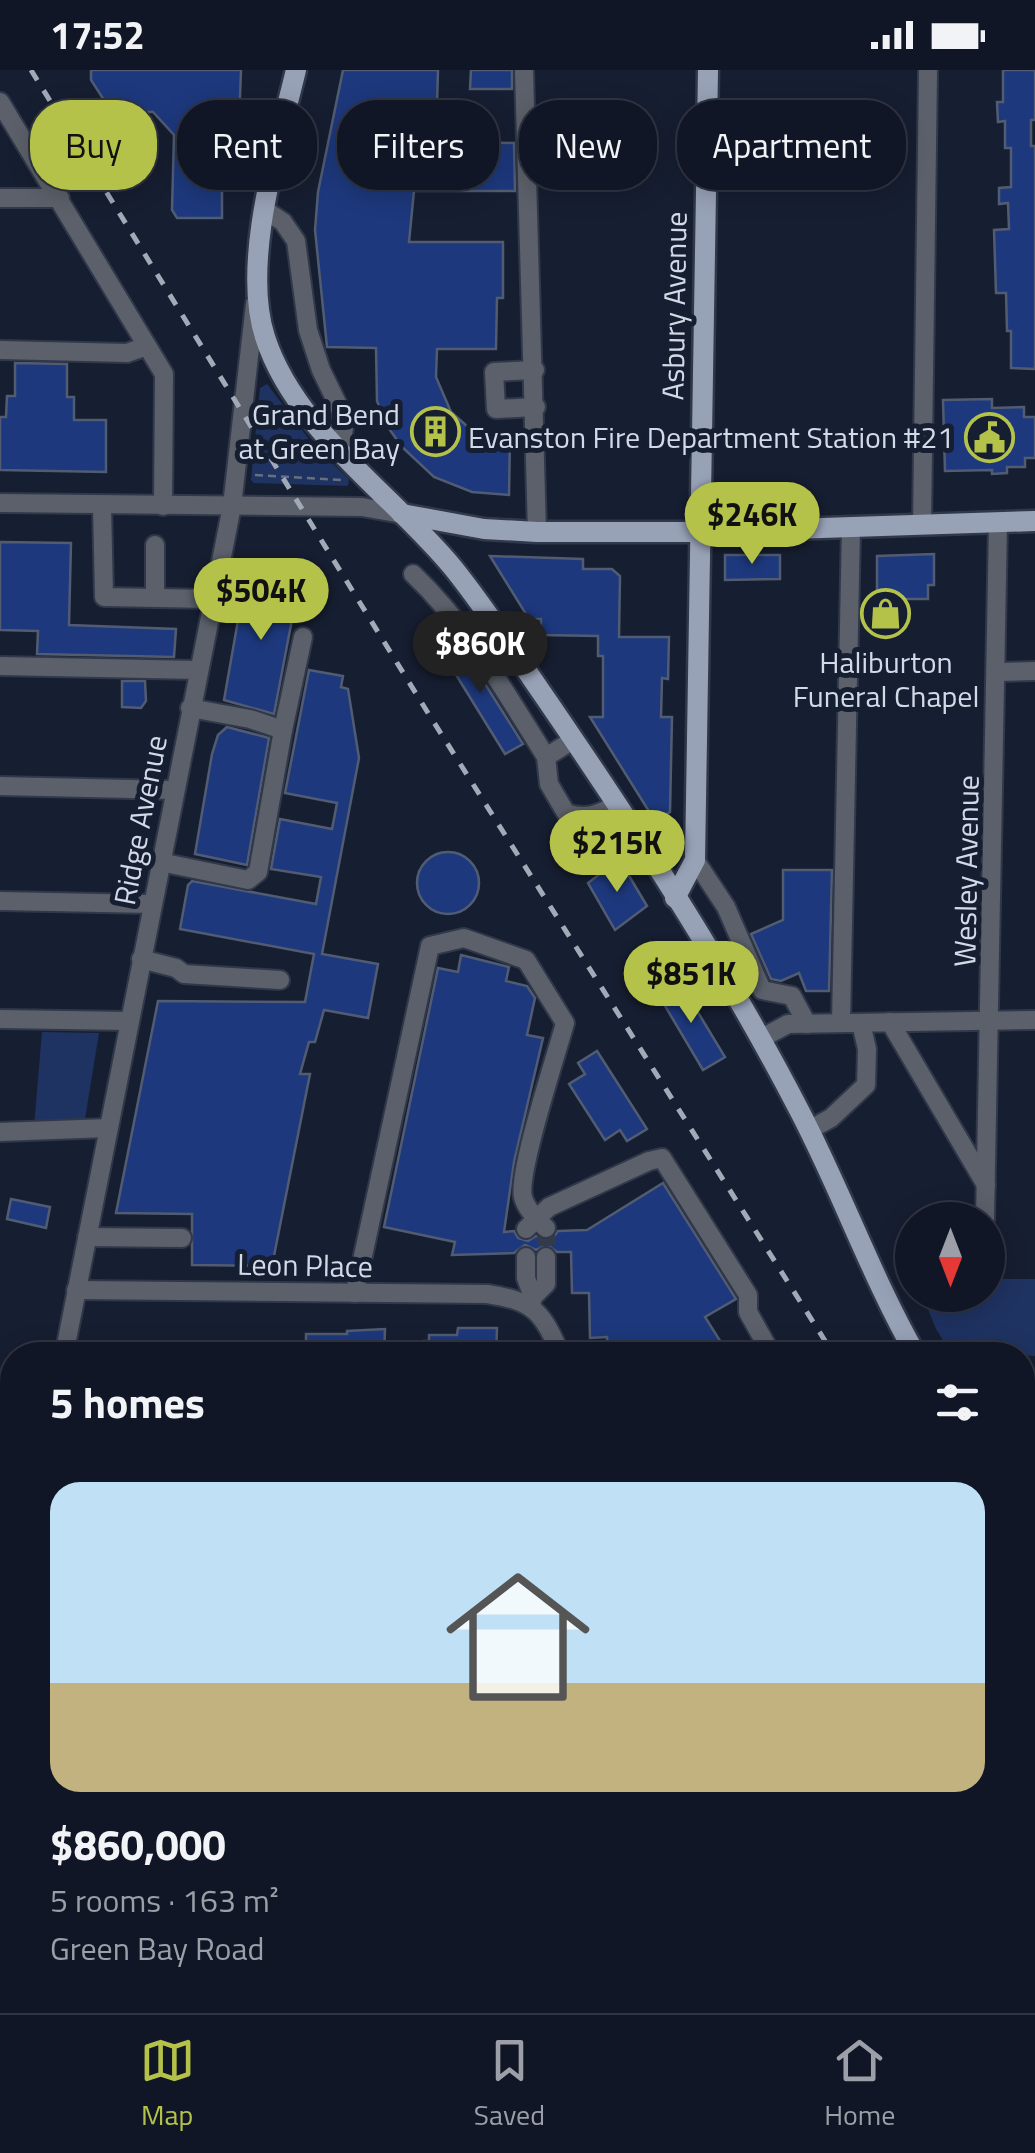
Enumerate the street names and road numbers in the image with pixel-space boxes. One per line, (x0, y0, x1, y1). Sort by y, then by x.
street label: Asbury Avenue (649, 211, 699, 401)
street label: Ridge Avenue (101, 731, 179, 909)
street label: Wesley Avenue (941, 775, 991, 967)
street label: Leon Place (237, 1241, 373, 1289)

